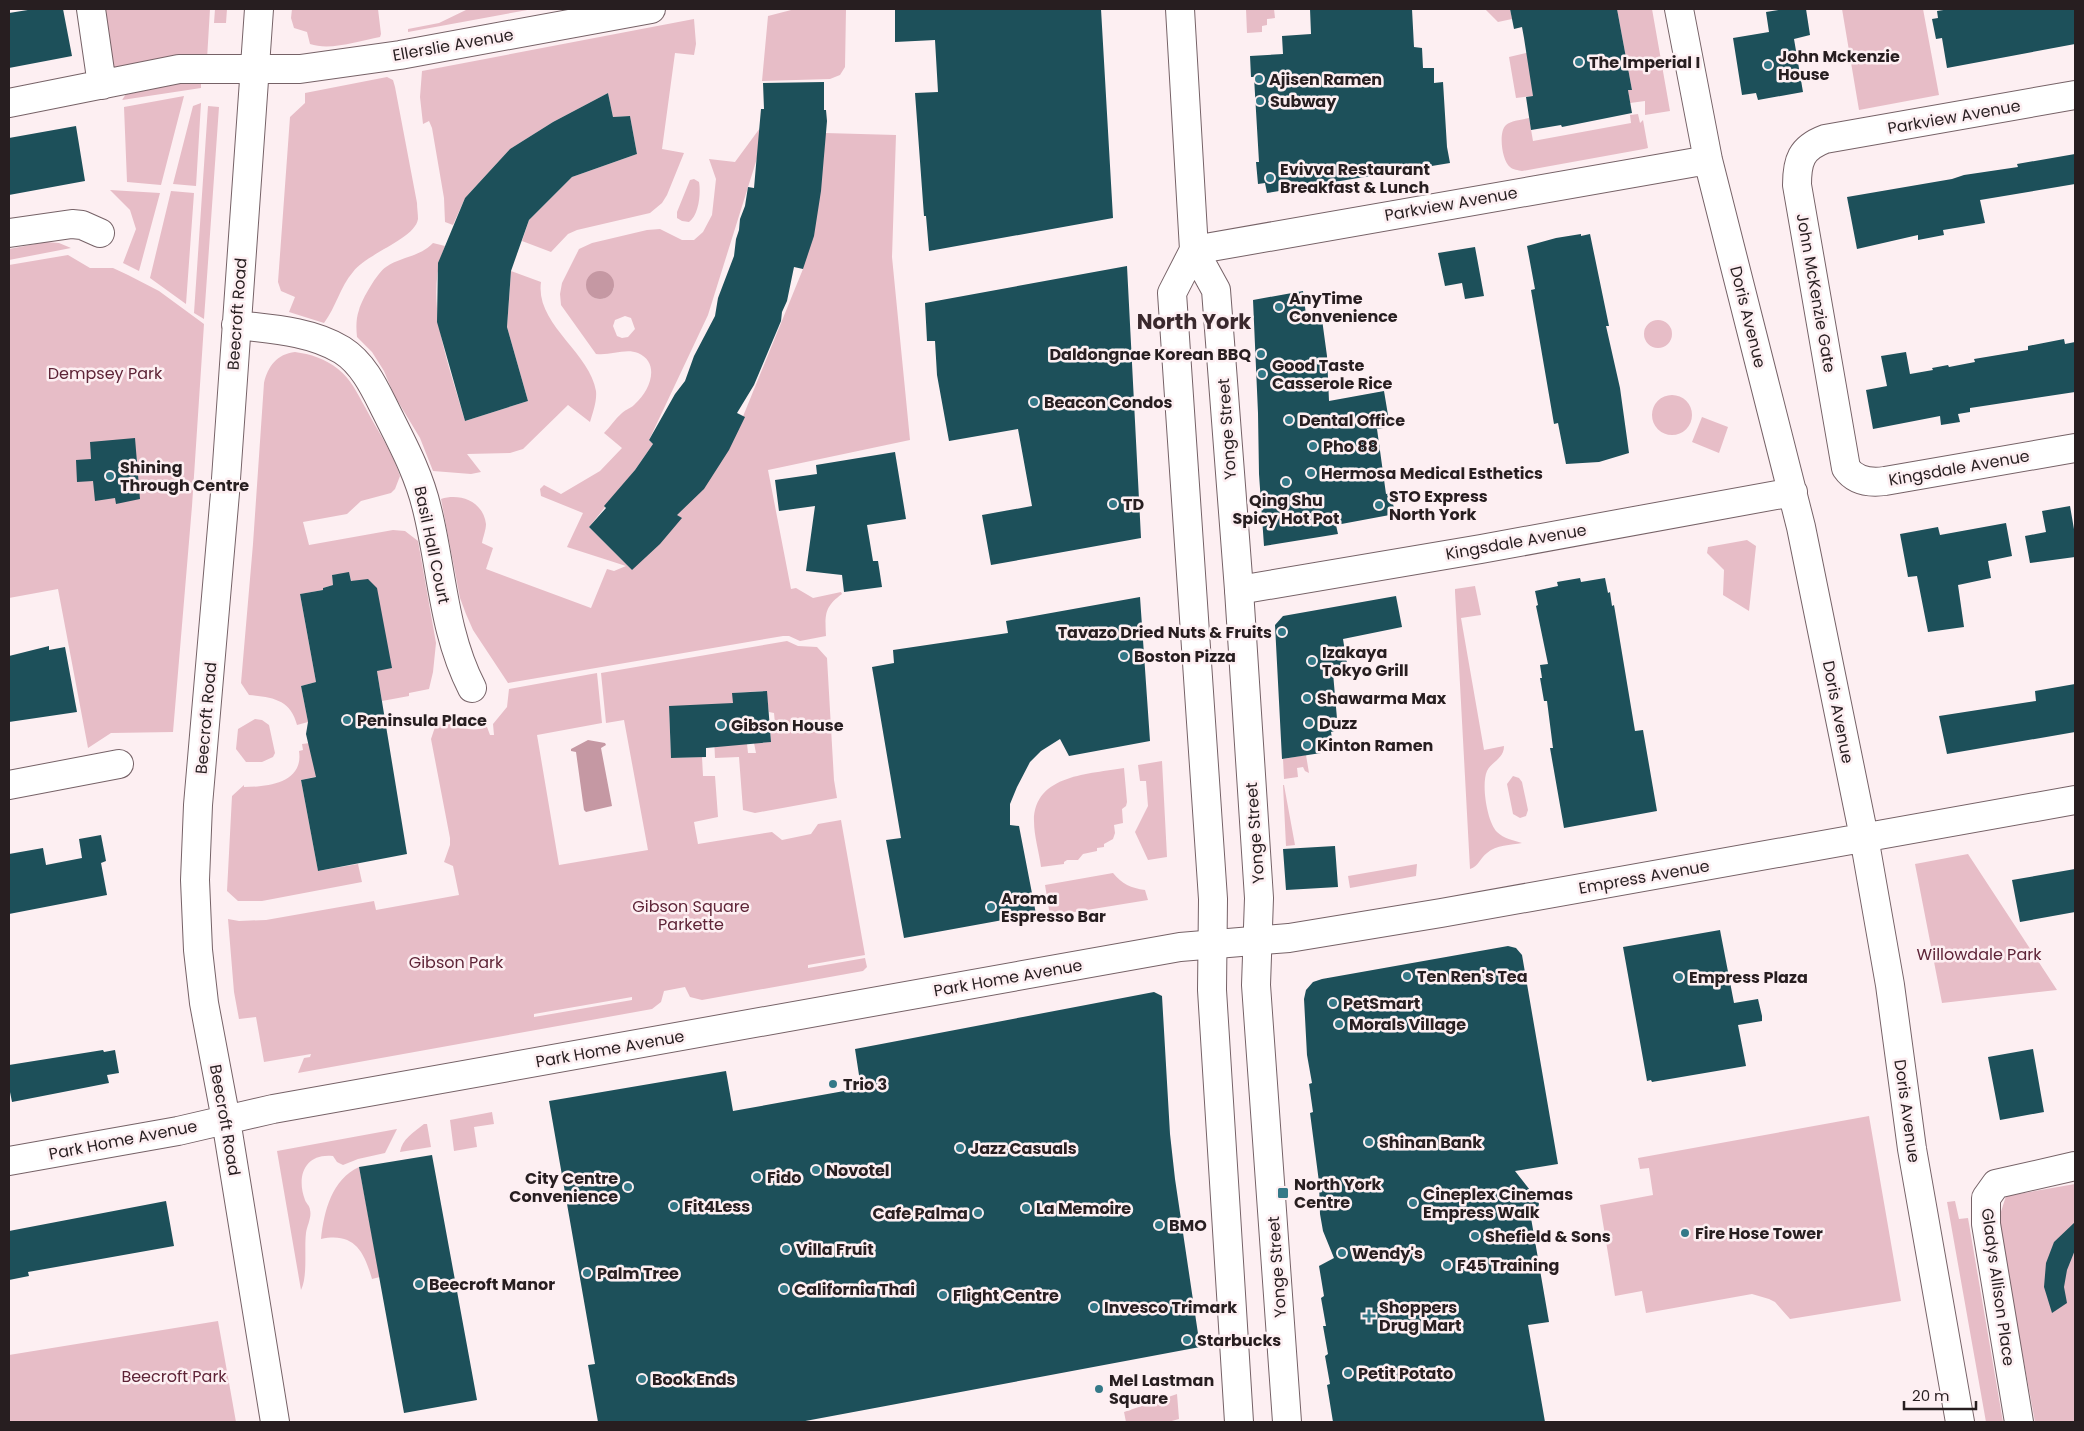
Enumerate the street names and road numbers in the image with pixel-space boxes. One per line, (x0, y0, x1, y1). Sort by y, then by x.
street label: Ellerslie Avenue (391, 23, 515, 67)
street label: Parkview Avenue (1886, 94, 2022, 140)
street label: Parkview Avenue (1383, 181, 1519, 227)
street label: John McKenzie Gate (1791, 212, 1841, 374)
street label: Beecroft Road (222, 257, 252, 371)
street label: Doris Avenue (1724, 264, 1772, 370)
street label: Yonge Street (1212, 377, 1242, 481)
street label: Kingsdale Avenue (1887, 444, 2031, 492)
street label: Basil Hall Court (408, 484, 456, 606)
street label: Kingsdale Avenue (1444, 518, 1588, 566)
street label: Doris Avenue (1817, 659, 1859, 765)
street label: Beecroft Road (190, 661, 222, 775)
street label: Yonge Street (1240, 781, 1270, 885)
street label: Empress Avenue (1577, 854, 1711, 900)
street label: Park Home Avenue (932, 954, 1084, 1002)
street label: Park Home Avenue (534, 1025, 686, 1073)
street label: Doris Avenue (1888, 1058, 1926, 1164)
street label: Beecroft Road (204, 1063, 246, 1177)
street label: Park Home Avenue (47, 1114, 199, 1166)
street label: Gladys Allison Place (1976, 1207, 2020, 1367)
street label: Yonge Street (1262, 1215, 1292, 1319)

